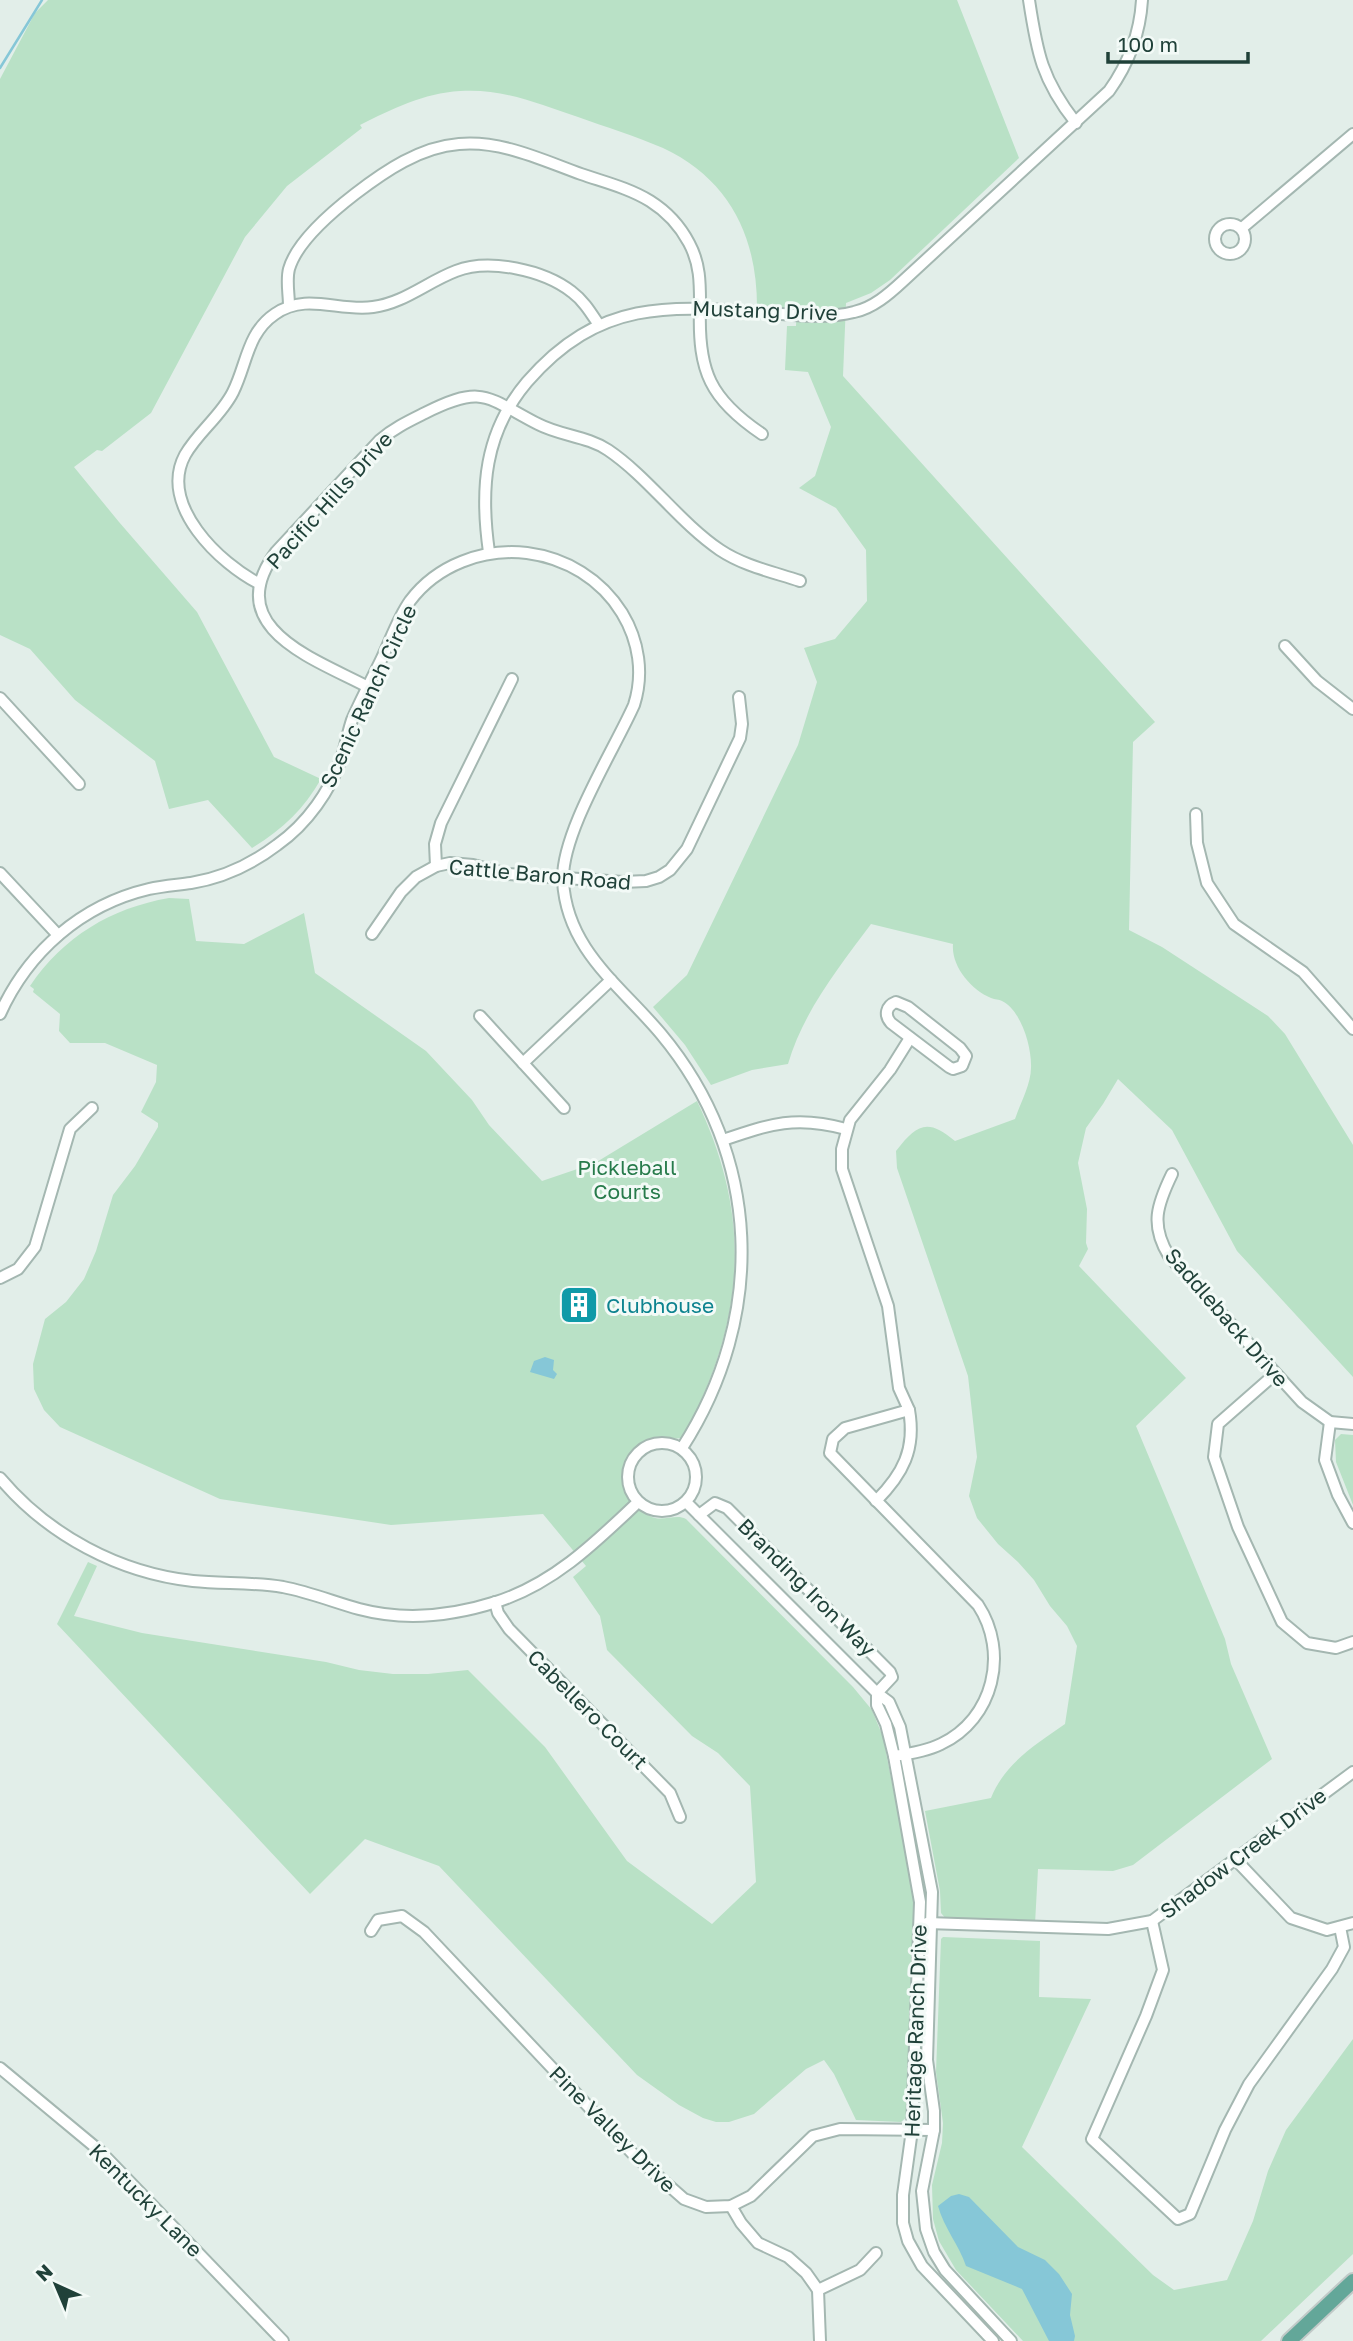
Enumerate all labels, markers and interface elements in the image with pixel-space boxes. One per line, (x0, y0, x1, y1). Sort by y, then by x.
scale bar (1108, 21, 1248, 65)
text: 100 m (1118, 31, 1178, 57)
street label: Mustang Drive (692, 294, 838, 326)
street label: Pacific Hills Drive (260, 426, 398, 574)
street label: Scenic Ranch Circle (314, 600, 422, 792)
street label: Cattle Baron Road (448, 853, 632, 895)
park label: Pickleball Courts (577, 1154, 677, 1204)
street label: Saddleback Drive (1160, 1242, 1294, 1392)
building icon: Clubhouse (558, 1284, 600, 1326)
place label: Clubhouse (606, 1292, 714, 1318)
street label: Branding Iron Way (733, 1513, 882, 1662)
street label: Cabellero Court (523, 1644, 653, 1774)
street label: Shadow Creek Drive (1155, 1782, 1331, 1924)
street label: Heritage Ranch Drive (898, 1924, 932, 2138)
street label: Pine Valley Drive (544, 2060, 682, 2198)
street label: Kentucky Lane (84, 2138, 208, 2262)
north arrow (21, 2250, 91, 2320)
text: N (31, 2259, 57, 2286)

